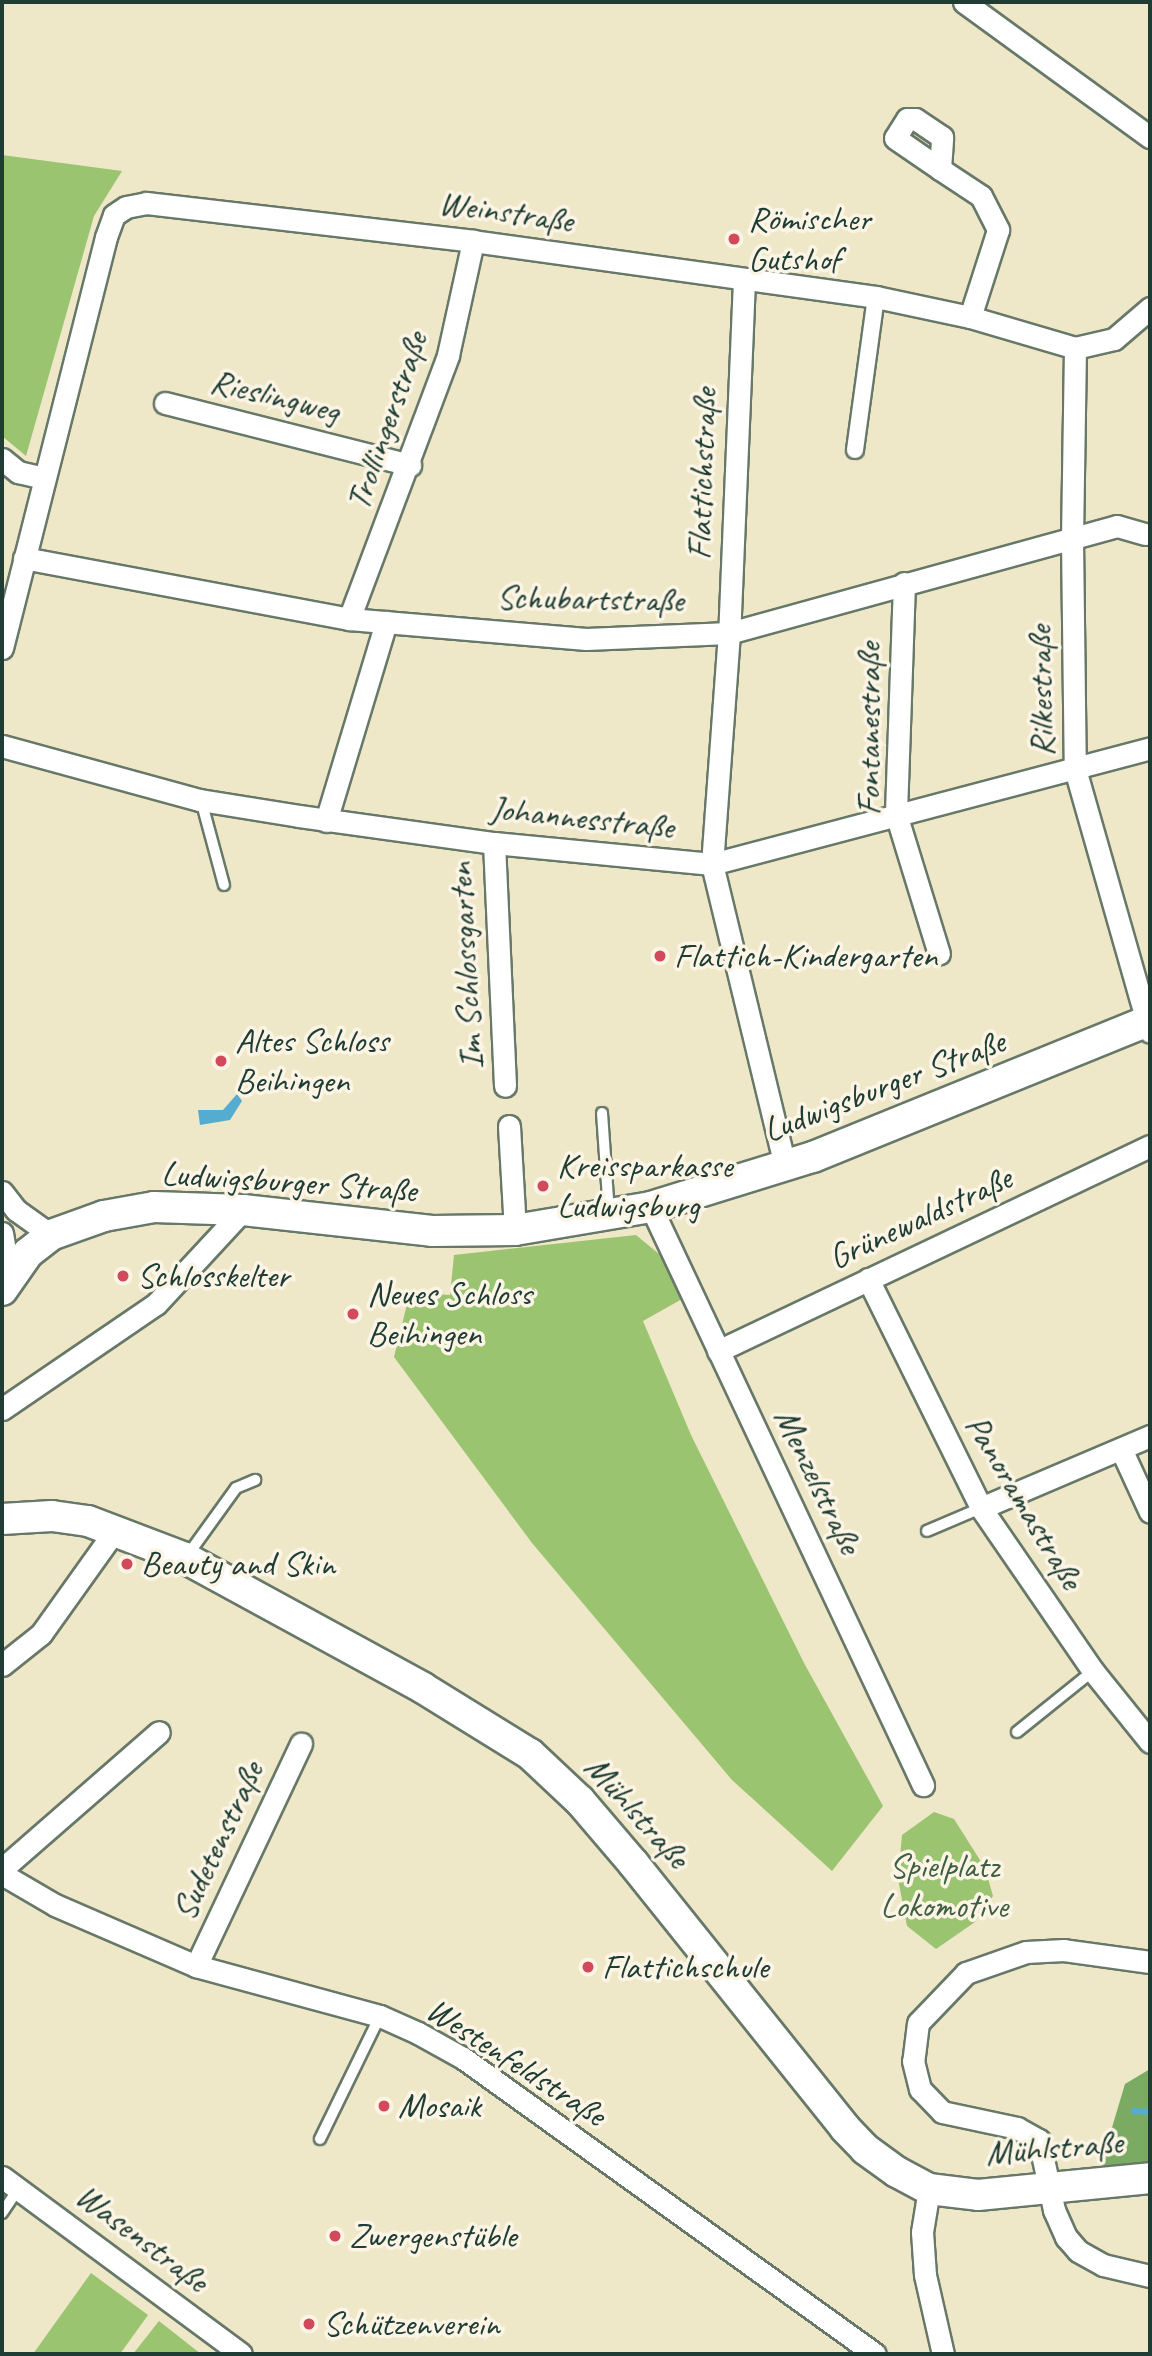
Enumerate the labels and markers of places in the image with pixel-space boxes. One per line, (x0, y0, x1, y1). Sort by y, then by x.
place label: Römischer Gutshof (748, 198, 870, 280)
marker: Römischer Gutshof (726, 231, 742, 247)
place label: Flattich-Kindergarten (674, 935, 937, 977)
marker: Flattich-Kindergarten (652, 948, 668, 964)
place label: Altes Schloss Beihingen (235, 1020, 389, 1102)
marker: Altes Schloss Beihingen (213, 1053, 229, 1069)
place label: Kreissparkasse Ludwigsburg (557, 1145, 732, 1227)
marker: Kreissparkasse Ludwigsburg (535, 1178, 551, 1194)
place label: Schlosskelter (137, 1255, 289, 1297)
marker: Schlosskelter (115, 1268, 131, 1284)
place label: Neues Schloss Beihingen (367, 1273, 531, 1355)
marker: Neues Schloss Beihingen (345, 1306, 361, 1322)
place label: Beauty and Skin (141, 1543, 336, 1585)
marker: Beauty and Skin (119, 1556, 135, 1572)
place label: Flattichschule (602, 1946, 768, 1988)
marker: Flattichschule (580, 1959, 596, 1975)
place label: Mosaik (398, 2085, 481, 2127)
marker: Mosaik (376, 2098, 392, 2114)
place label: Zwergenstüble (349, 2215, 516, 2257)
marker: Zwergenstüble (327, 2228, 343, 2244)
place label: Schützenverein (323, 2303, 500, 2345)
marker: Schützenverein (301, 2316, 317, 2332)

